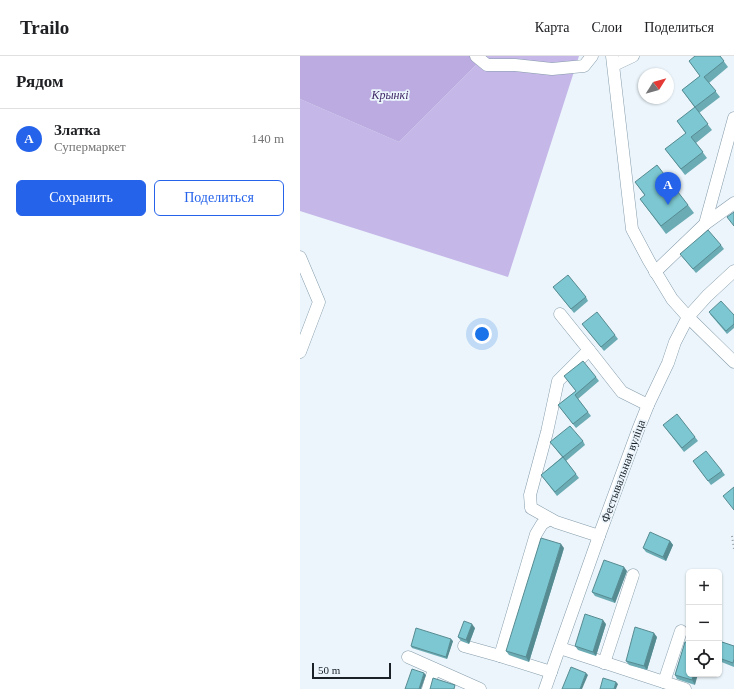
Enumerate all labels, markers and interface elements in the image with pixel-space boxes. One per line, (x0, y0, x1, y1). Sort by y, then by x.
text: Trailo (20, 17, 69, 38)
text: Карта (535, 20, 569, 35)
text: Слои (591, 20, 622, 35)
text: Поделиться (644, 20, 714, 35)
north arrow (638, 68, 674, 104)
text: Рядом (16, 72, 64, 91)
park label: Крынкі (371, 88, 409, 102)
text: Златка (54, 122, 101, 138)
text: A (24, 131, 34, 146)
text: 140 m (251, 131, 284, 146)
text: Супермаркет (54, 139, 126, 154)
pin: A (655, 172, 681, 205)
button: Сохранить (16, 180, 146, 216)
button: Поделиться (154, 180, 284, 216)
your location (472, 324, 492, 344)
street label: Фестывальная вуліца (598, 417, 648, 524)
map controls (686, 569, 722, 677)
button: + (686, 569, 722, 605)
button: − (686, 605, 722, 641)
button: locate (686, 641, 722, 677)
scale bar (312, 661, 391, 680)
text: 50 m (318, 664, 340, 676)

